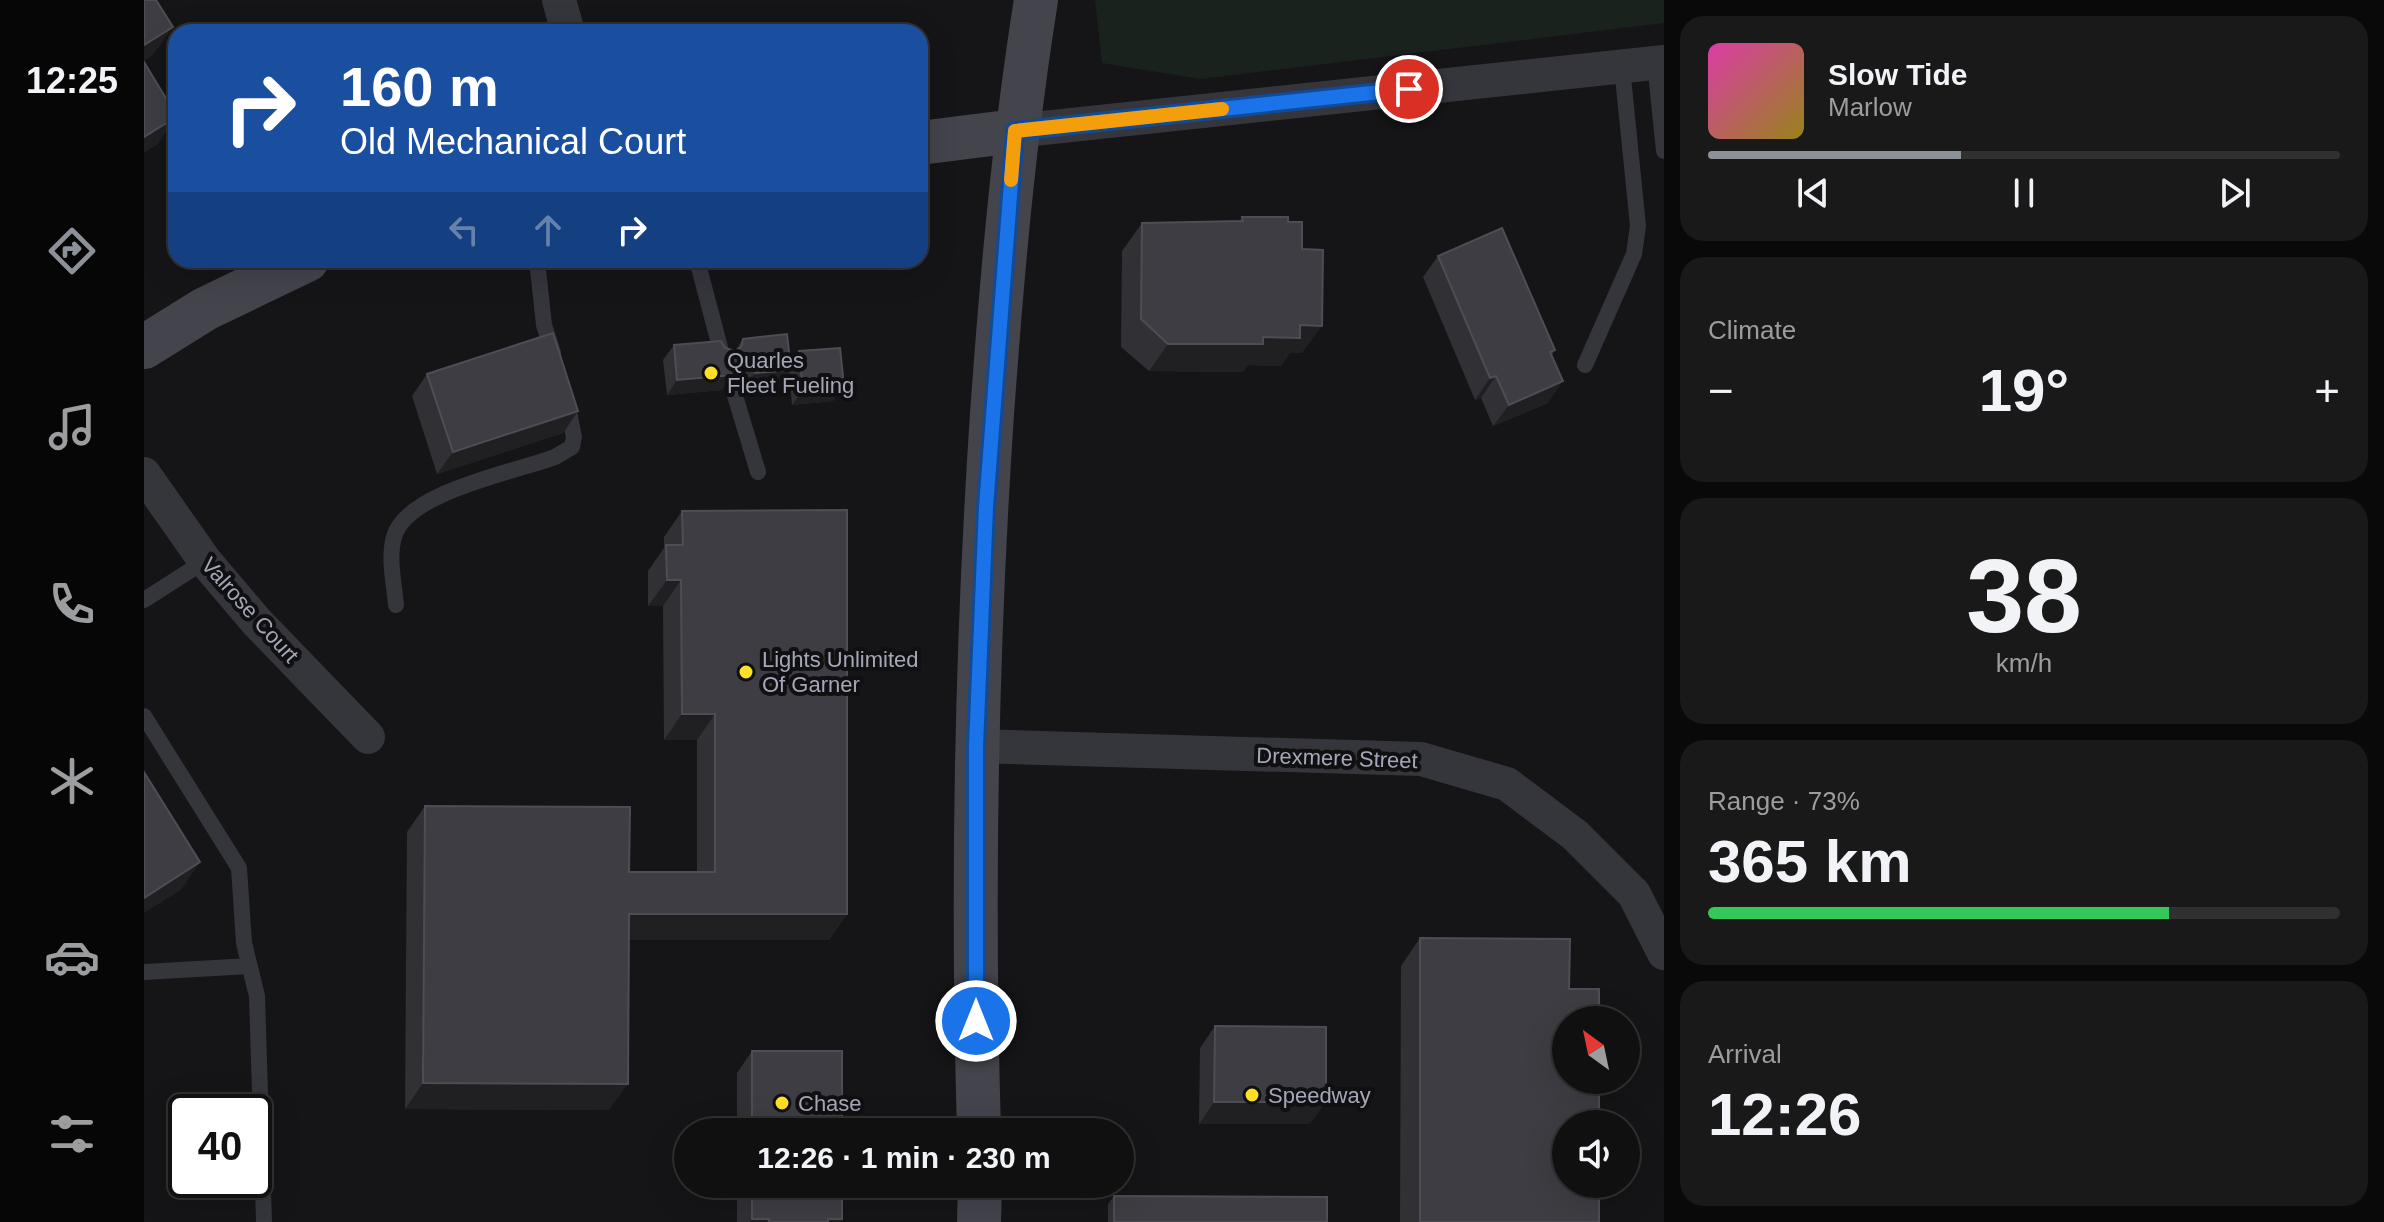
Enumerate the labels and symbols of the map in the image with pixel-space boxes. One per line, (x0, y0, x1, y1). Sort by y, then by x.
pin (1375, 55, 1443, 123)
place label: Quarles Fleet Fueling (727, 348, 854, 398)
marker: Quarles Fleet Fueling (702, 364, 720, 382)
street label: Valrose Court (196, 552, 304, 668)
place label: Lights Unlimited Of Garner (762, 647, 919, 697)
marker: Lights Unlimited Of Garner (737, 663, 755, 681)
street label: Drexmere Street (1256, 743, 1418, 773)
position arrow (934, 979, 1018, 1063)
north arrow (1552, 1006, 1640, 1094)
place label: Speedway (1268, 1083, 1371, 1108)
marker: Speedway (1243, 1086, 1261, 1104)
place label: Chase (798, 1091, 862, 1116)
speed limit sign: 40 (168, 1094, 272, 1198)
marker: Chase (773, 1094, 791, 1112)

